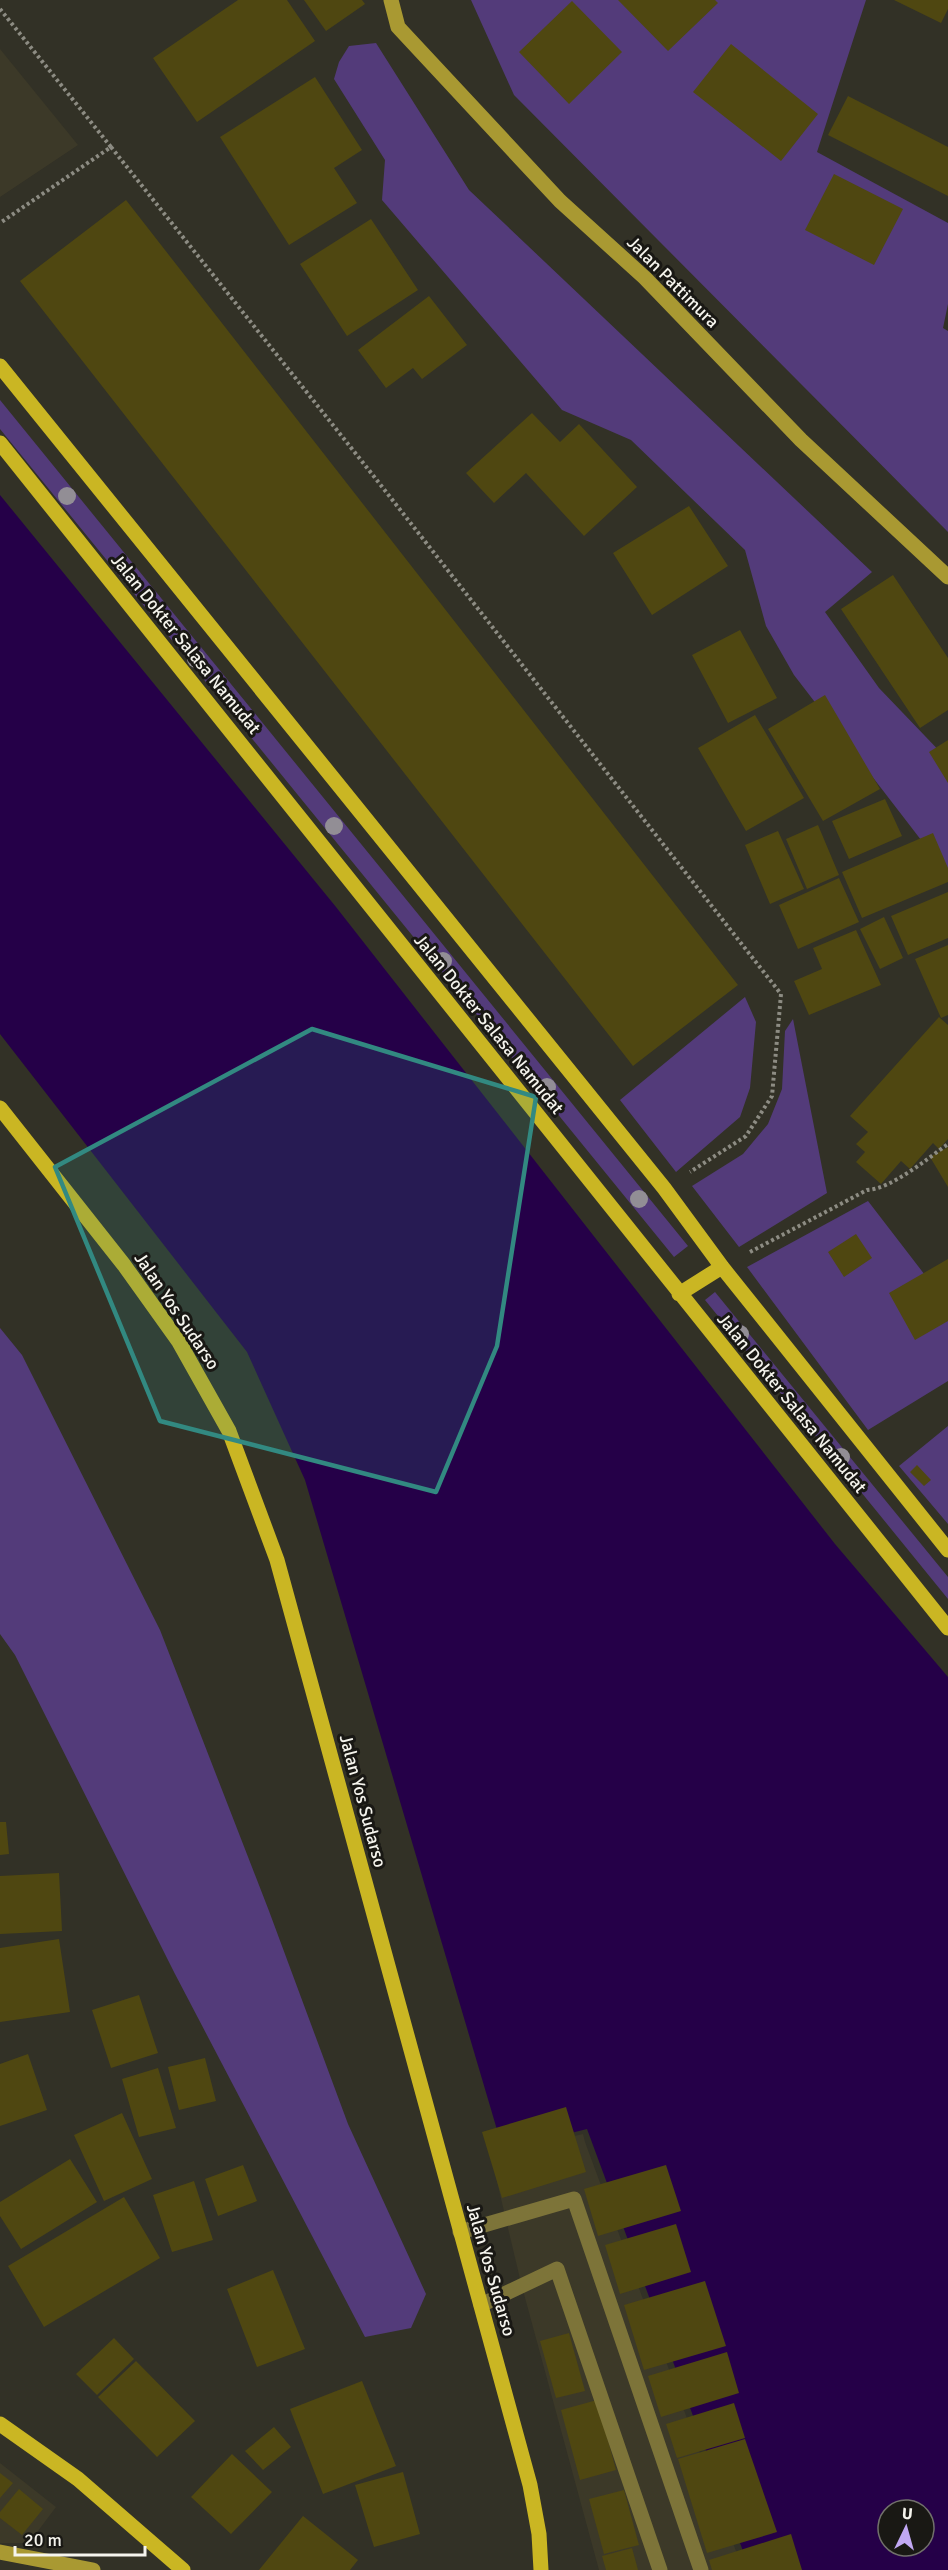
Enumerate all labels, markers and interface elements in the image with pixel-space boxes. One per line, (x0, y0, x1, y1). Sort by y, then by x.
street label: Jalan Pattimura (622, 231, 724, 333)
street label: Jalan Dokter Salasa Namudat (106, 549, 266, 739)
street label: Jalan Dokter Salasa Namudat (409, 929, 569, 1119)
street label: Jalan Yos Sudarso (130, 1248, 224, 1374)
street label: Jalan Dokter Salasa Namudat (712, 1308, 872, 1498)
street label: Jalan Yos Sudarso (335, 1732, 391, 1870)
street label: Jalan Yos Sudarso (462, 2201, 520, 2339)
north arrow (876, 2498, 936, 2558)
text: U (901, 2504, 913, 2524)
scale bar (15, 2519, 146, 2557)
text: 20 m (24, 2529, 62, 2551)

